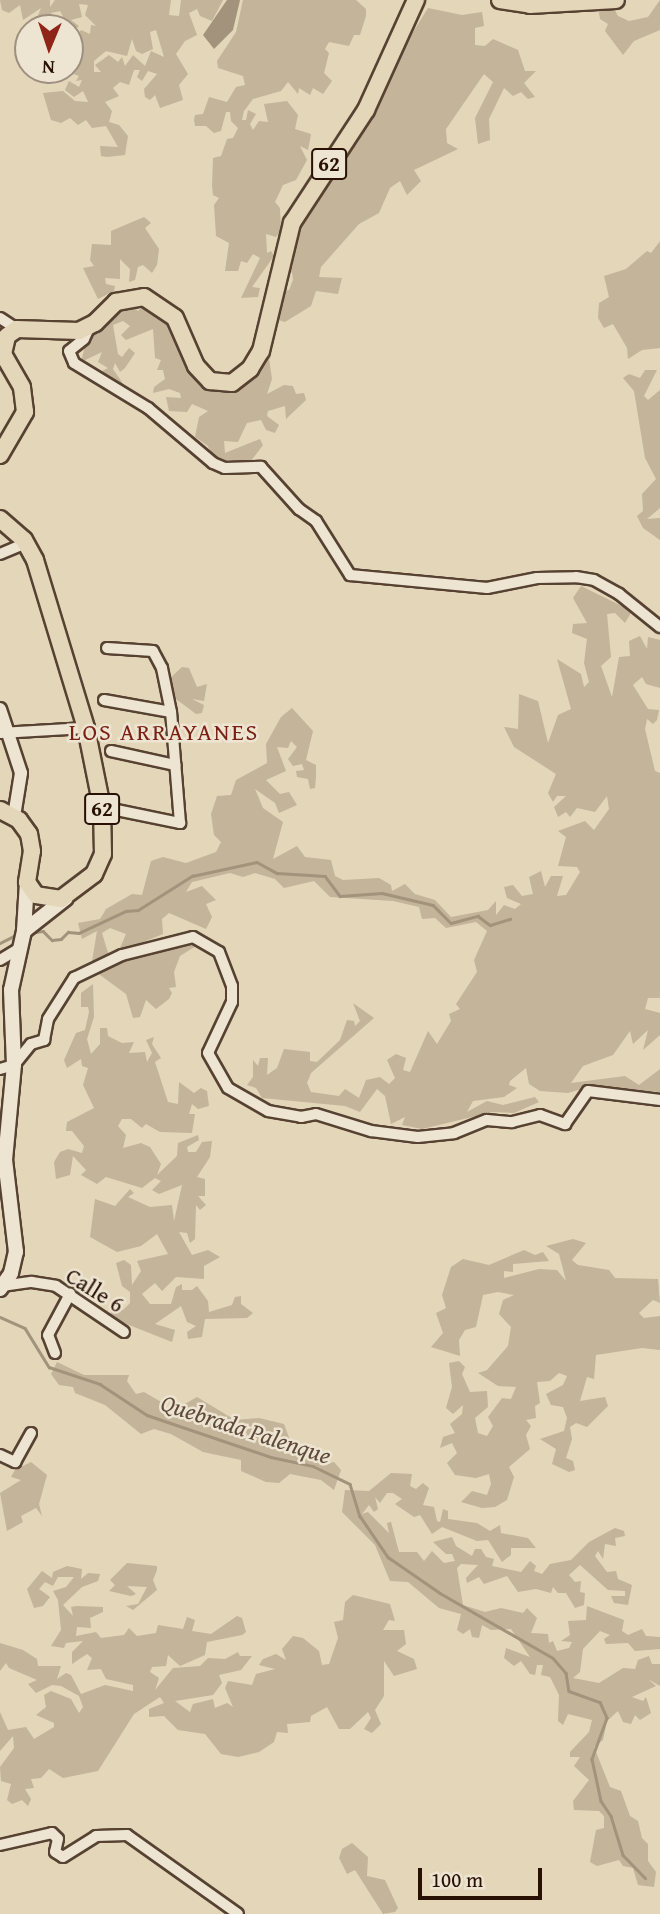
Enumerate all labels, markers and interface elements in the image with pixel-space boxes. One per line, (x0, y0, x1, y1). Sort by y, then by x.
north arrow (14, 14, 84, 84)
text: N (42, 54, 55, 82)
road number: 62 (310, 146, 348, 182)
district label: LOS ARRAYANES (70, 718, 258, 746)
road number: 62 (83, 792, 121, 826)
street label: Calle 6 (61, 1262, 129, 1318)
water label: Quebrada Palenque (157, 1388, 335, 1470)
scale bar (422, 1854, 546, 1898)
text: 100 m (431, 1864, 483, 1895)

